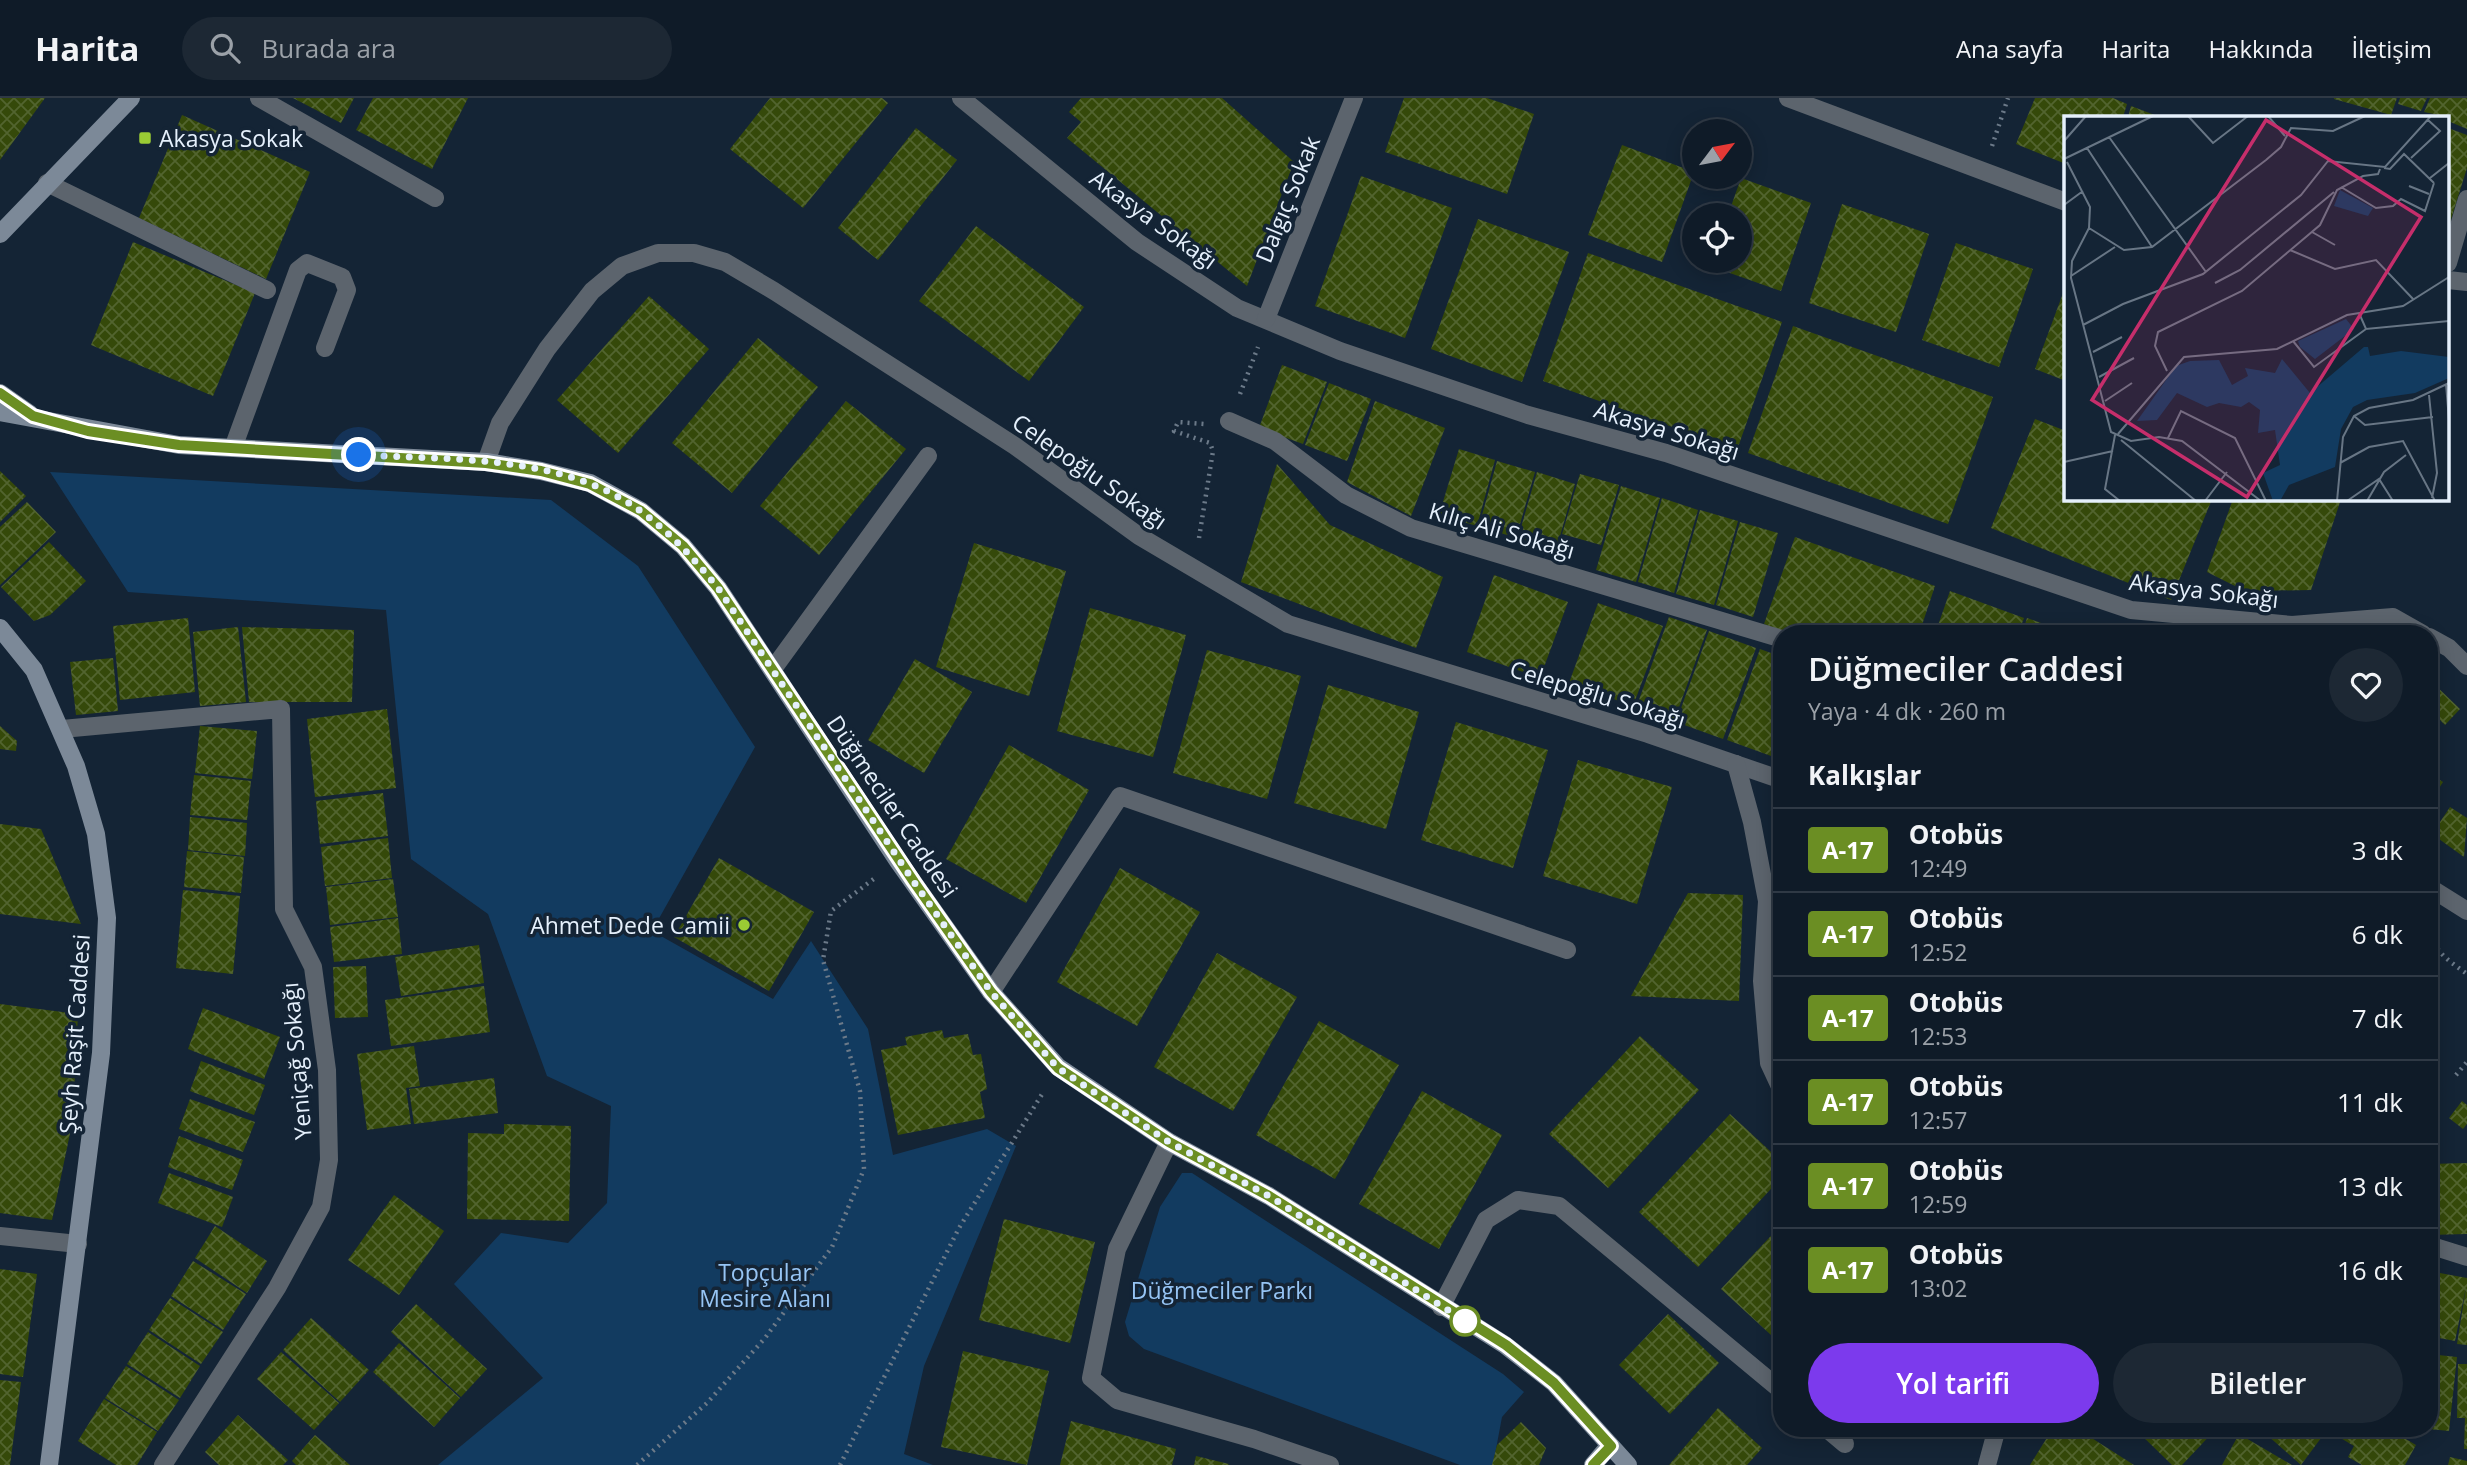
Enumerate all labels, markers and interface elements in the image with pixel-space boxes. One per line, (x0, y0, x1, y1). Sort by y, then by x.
search box (182, 17, 672, 80)
text: Harita (35, 26, 140, 71)
icon: search (206, 29, 244, 67)
text: Burada ara (262, 30, 396, 66)
text: Ana sayfa (1956, 32, 2064, 65)
text: Harita (2102, 32, 2170, 65)
text: Hakkında (2208, 32, 2313, 65)
text: İletişim (2351, 32, 2432, 65)
inset map (2064, 116, 2450, 500)
north arrow (1682, 119, 1752, 189)
map controls (1682, 119, 1752, 273)
place label: Akasya Sokak (159, 122, 303, 154)
marker: Akasya Sokak (137, 130, 153, 146)
street label: Dalgıç Sokak (1247, 131, 1327, 267)
street label: Akasya Sokağı (1084, 162, 1224, 276)
button: locate (1682, 203, 1752, 273)
street label: Akasya Sokağı (1590, 393, 1744, 467)
street label: Celepoğlu Sokağı (1006, 406, 1174, 536)
your location (341, 437, 376, 472)
street label: Kılıç Ali Sokağı (1425, 494, 1579, 566)
street label: Akasya Sokağı (2127, 565, 2281, 615)
text: Düğmeciler Caddesi (1808, 646, 2124, 691)
button: heart (2329, 648, 2403, 722)
street label: Celepoğlu Sokağı (1506, 652, 1690, 736)
text: Yaya · 4 dk · 260 m (1808, 695, 2006, 727)
street label: Düğmeciler Caddesi (820, 709, 966, 903)
text: Kalkışlar (1808, 757, 1921, 793)
text: Otobüs (1909, 816, 2003, 852)
text: 3 dk (2352, 832, 2403, 868)
text: A-17 (1822, 833, 1874, 866)
text: 12:49 (1909, 852, 1967, 884)
text: Otobüs (1909, 900, 2003, 936)
place label: Ahmet Dede Camii (530, 909, 730, 941)
text: 6 dk (2352, 916, 2403, 952)
marker: Ahmet Dede Camii (736, 917, 752, 933)
text: A-17 (1822, 917, 1874, 950)
street label: Şeyh Raşit Caddesi (51, 933, 97, 1135)
text: 12:52 (1909, 936, 1967, 968)
street label: Yeniçağ Sokağı (273, 981, 319, 1141)
text: Otobüs (1909, 984, 2003, 1020)
text: 7 dk (2352, 1000, 2403, 1036)
text: A-17 (1822, 1001, 1874, 1034)
text: 12:53 (1909, 1020, 1967, 1052)
text: Otobüs (1909, 1068, 2003, 1104)
text: 11 dk (2337, 1084, 2403, 1120)
text: A-17 (1822, 1085, 1874, 1118)
text: 12:57 (1909, 1104, 1967, 1136)
text: Otobüs (1909, 1152, 2003, 1188)
text: 13 dk (2337, 1168, 2403, 1204)
text: A-17 (1822, 1169, 1874, 1202)
text: 12:59 (1909, 1188, 1967, 1220)
text: Otobüs (1909, 1236, 2003, 1272)
text: 16 dk (2337, 1252, 2403, 1288)
text: A-17 (1822, 1253, 1874, 1286)
park label: Topçular Mesire Alanı (699, 1256, 831, 1314)
text: 13:02 (1909, 1272, 1967, 1304)
park label: Düğmeciler Parkı (1131, 1274, 1313, 1306)
unlabelled marker (1450, 1306, 1480, 1336)
button: Yol tarifi (1808, 1343, 2099, 1423)
button: Biletler (2113, 1343, 2403, 1423)

